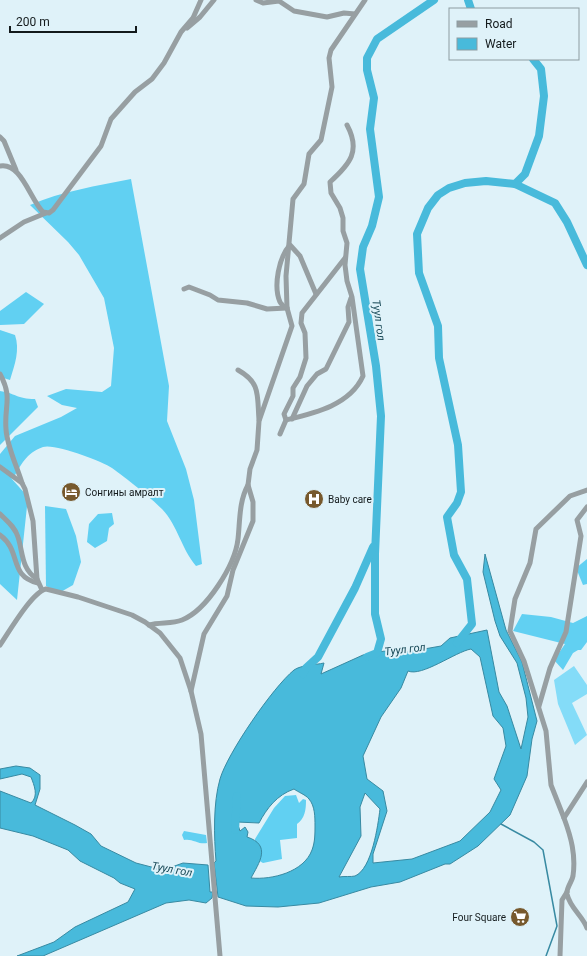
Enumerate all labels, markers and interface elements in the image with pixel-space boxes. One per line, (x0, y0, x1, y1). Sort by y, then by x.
scale bar (10, 8, 136, 34)
legend (449, 8, 579, 60)
text: 200 m (16, 15, 50, 29)
text: Road (485, 17, 513, 31)
text: Water (485, 37, 516, 51)
water label: Туул гол (369, 299, 388, 341)
hotel icon: Сонгины амралт (60, 481, 82, 503)
place label: Сонгины амралт (85, 487, 164, 498)
hospital icon: Baby care (303, 488, 325, 510)
place label: Baby care (328, 494, 372, 505)
water label: Туул гол (384, 641, 426, 658)
water label: Туул гол (150, 860, 193, 879)
supermarket icon: Four Square (509, 906, 531, 928)
place label: Four Square (452, 912, 506, 923)

